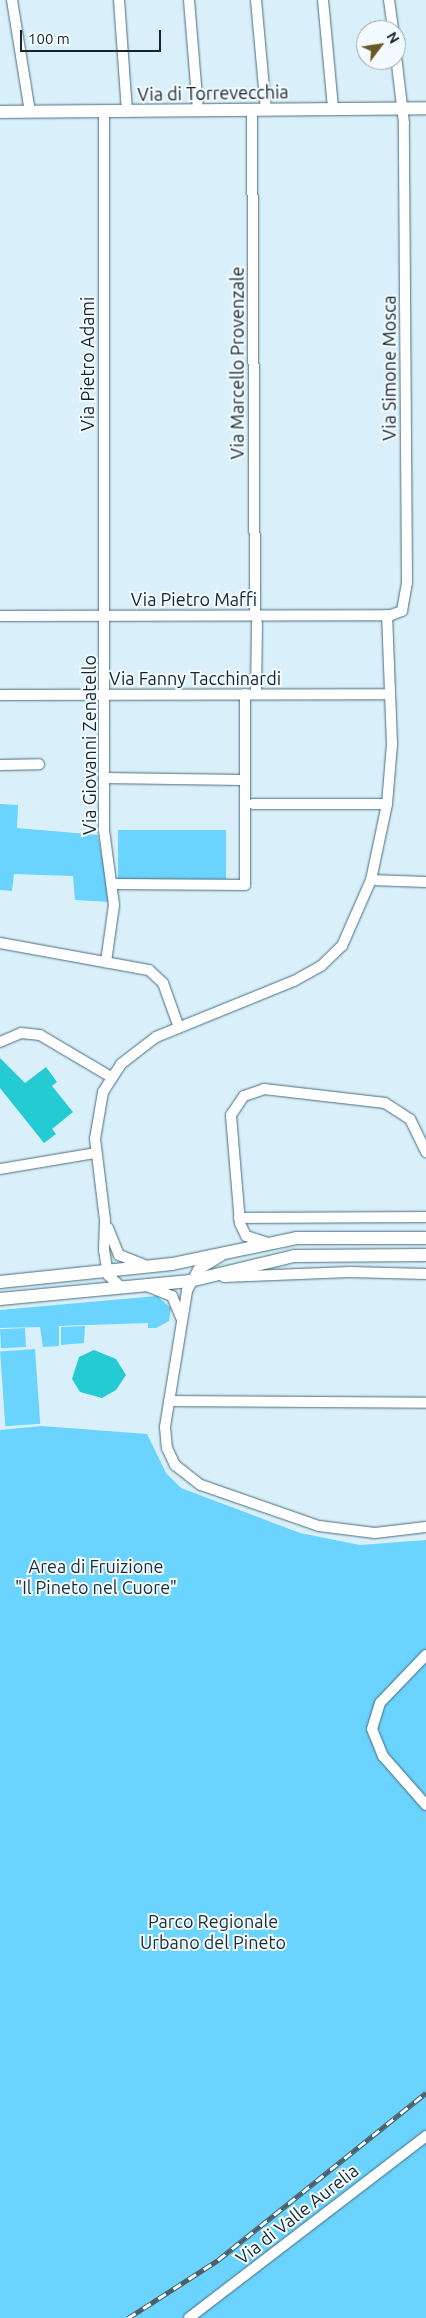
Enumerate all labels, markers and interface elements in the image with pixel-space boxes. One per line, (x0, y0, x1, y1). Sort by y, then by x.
scale bar (22, 20, 164, 52)
north arrow (356, 20, 406, 70)
text: N (383, 29, 403, 46)
text: 100 m (28, 30, 70, 47)
street label: Via di Torrevecchia (137, 81, 289, 105)
street label: Via Marcello Provenzale (226, 267, 248, 459)
street label: Via Simone Mosca (378, 295, 400, 441)
street label: Via Pietro Adami (76, 297, 98, 431)
street label: Via Pietro Maffi (131, 588, 257, 610)
street label: Via Giovanni Zenatello (78, 655, 100, 835)
street label: Via Fanny Tacchinardi (109, 667, 281, 689)
park label: Area di Fruizione "Il Pineto nel Cuore" (15, 1556, 177, 1598)
park label: Parco Regionale Urbano del Pineto (140, 1911, 286, 1954)
street label: Via di Valle Aurelia (231, 2159, 363, 2269)

